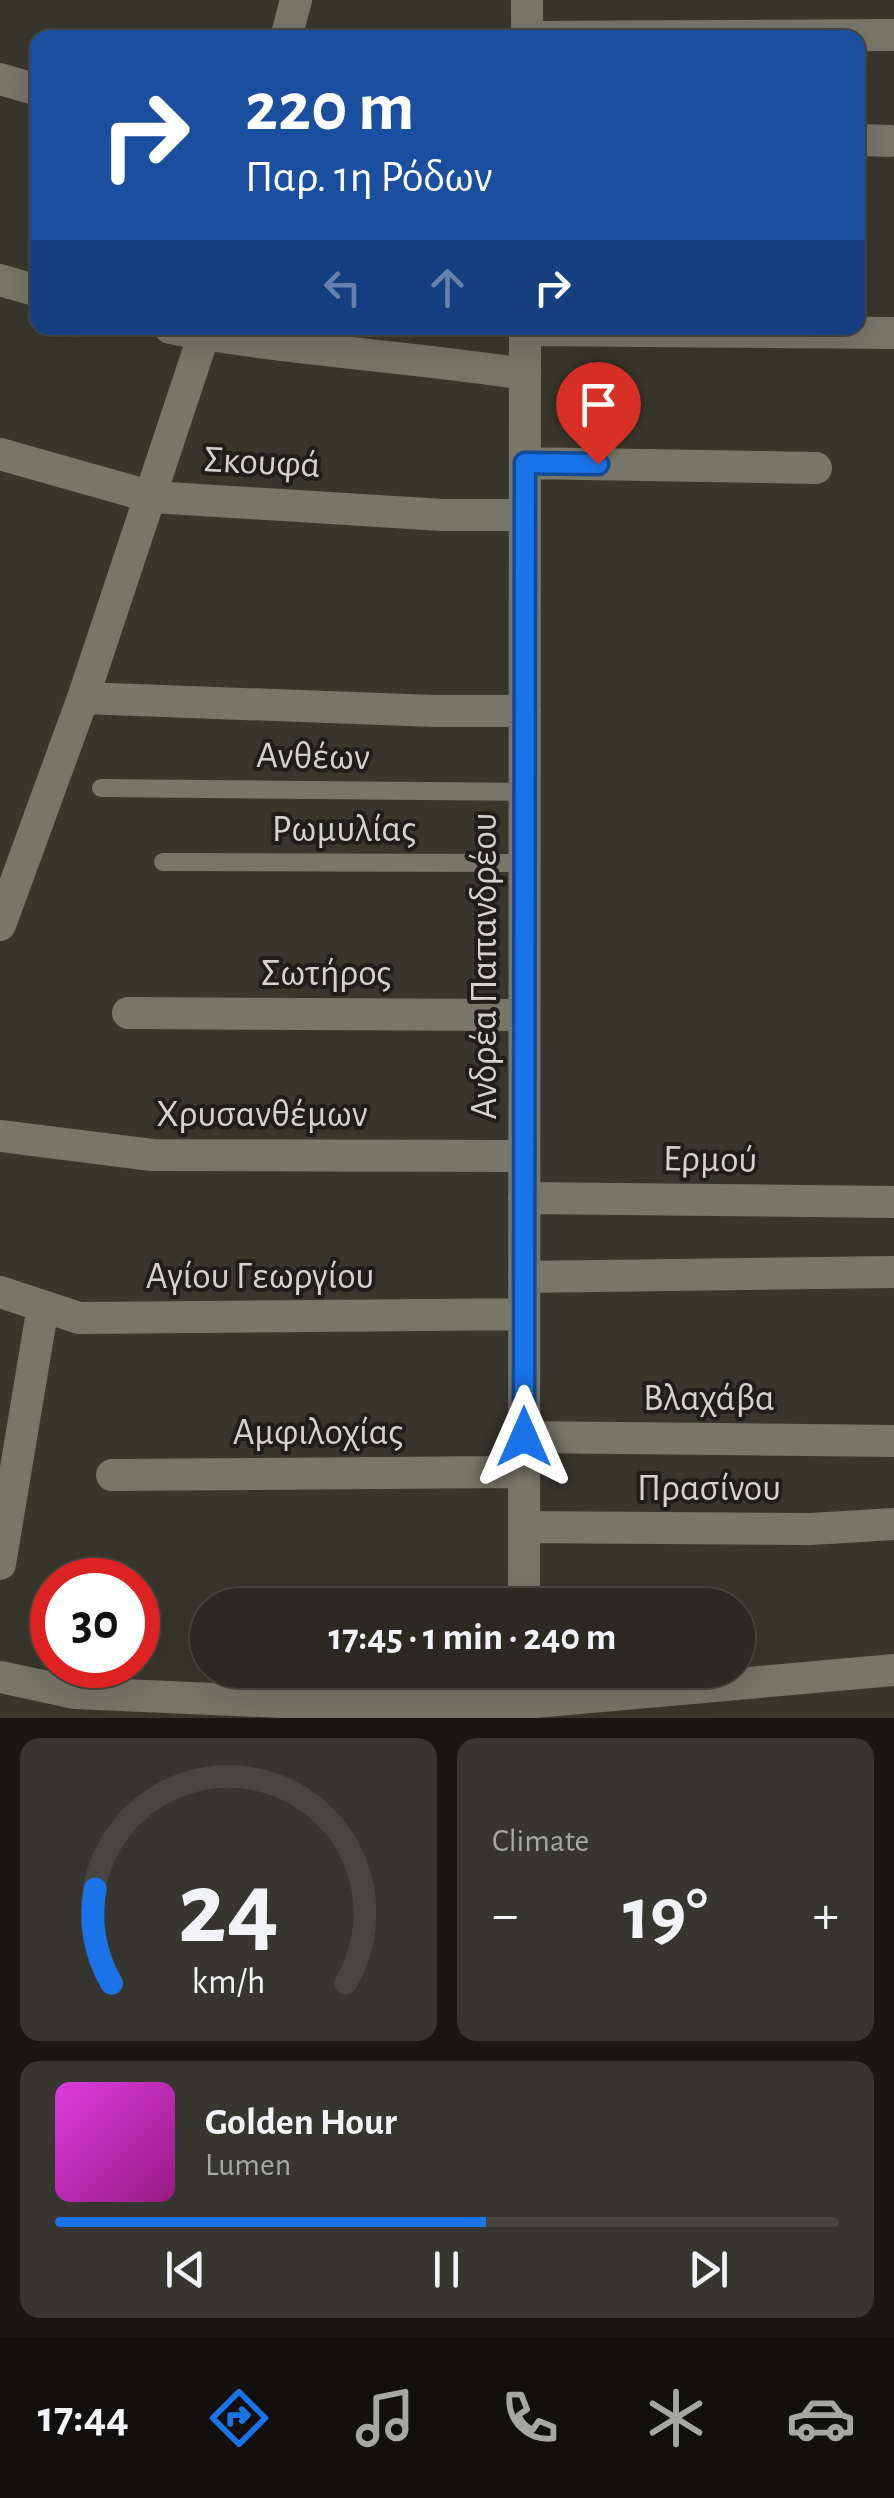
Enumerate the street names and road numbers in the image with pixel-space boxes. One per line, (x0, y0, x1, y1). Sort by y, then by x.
street label: Σκουφά (203, 441, 321, 485)
street label: Ανθέων (256, 737, 370, 777)
street label: Ρωμυλίας (272, 811, 416, 849)
street label: Ανδρέα Παπανδρέου (466, 813, 504, 1119)
street label: Σωτήρος (261, 955, 391, 993)
street label: Χρυσανθέμων (156, 1096, 368, 1134)
street label: Ερμού (663, 1140, 757, 1180)
street label: Αγίου Γεωργίου (146, 1258, 374, 1296)
street label: Βλαχάβα (643, 1380, 775, 1418)
street label: Αμφιλοχίας (233, 1414, 403, 1452)
street label: Πρασίνου (637, 1470, 781, 1508)

